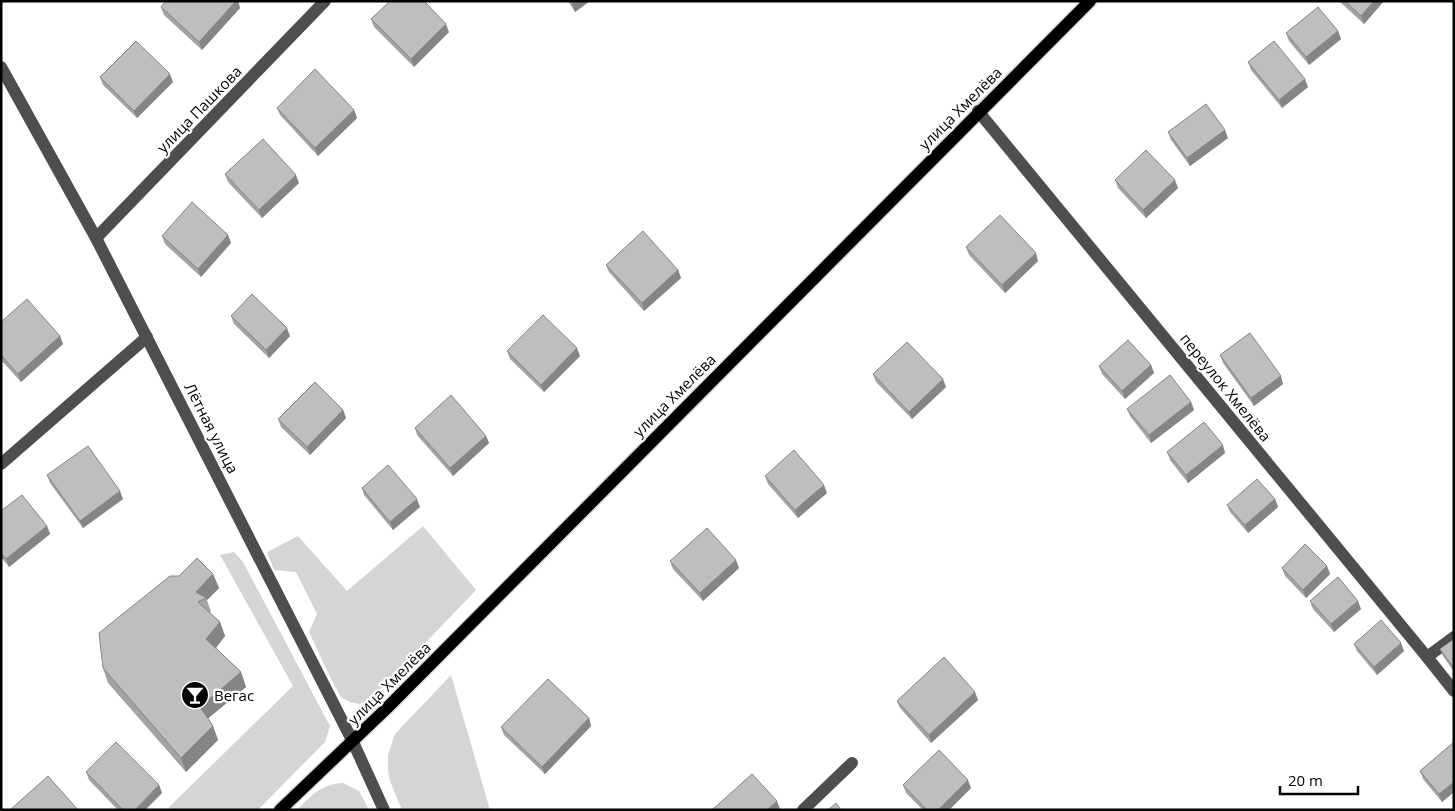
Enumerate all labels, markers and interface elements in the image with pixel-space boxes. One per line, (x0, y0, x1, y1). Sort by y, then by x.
street label: улица Пашкова (152, 61, 246, 157)
street label: улица Хмелёва (914, 62, 1006, 154)
street label: переулок Хмелёва (1176, 329, 1276, 445)
street label: улица Хмелёва (628, 349, 720, 441)
street label: Лётная улица (181, 379, 243, 477)
street label: улица Хмелёва (343, 637, 435, 729)
bar icon: Вегас (180, 680, 210, 710)
place label: Вегас (214, 685, 254, 705)
scale bar (1280, 764, 1358, 796)
text: 20 m (1288, 770, 1323, 790)

